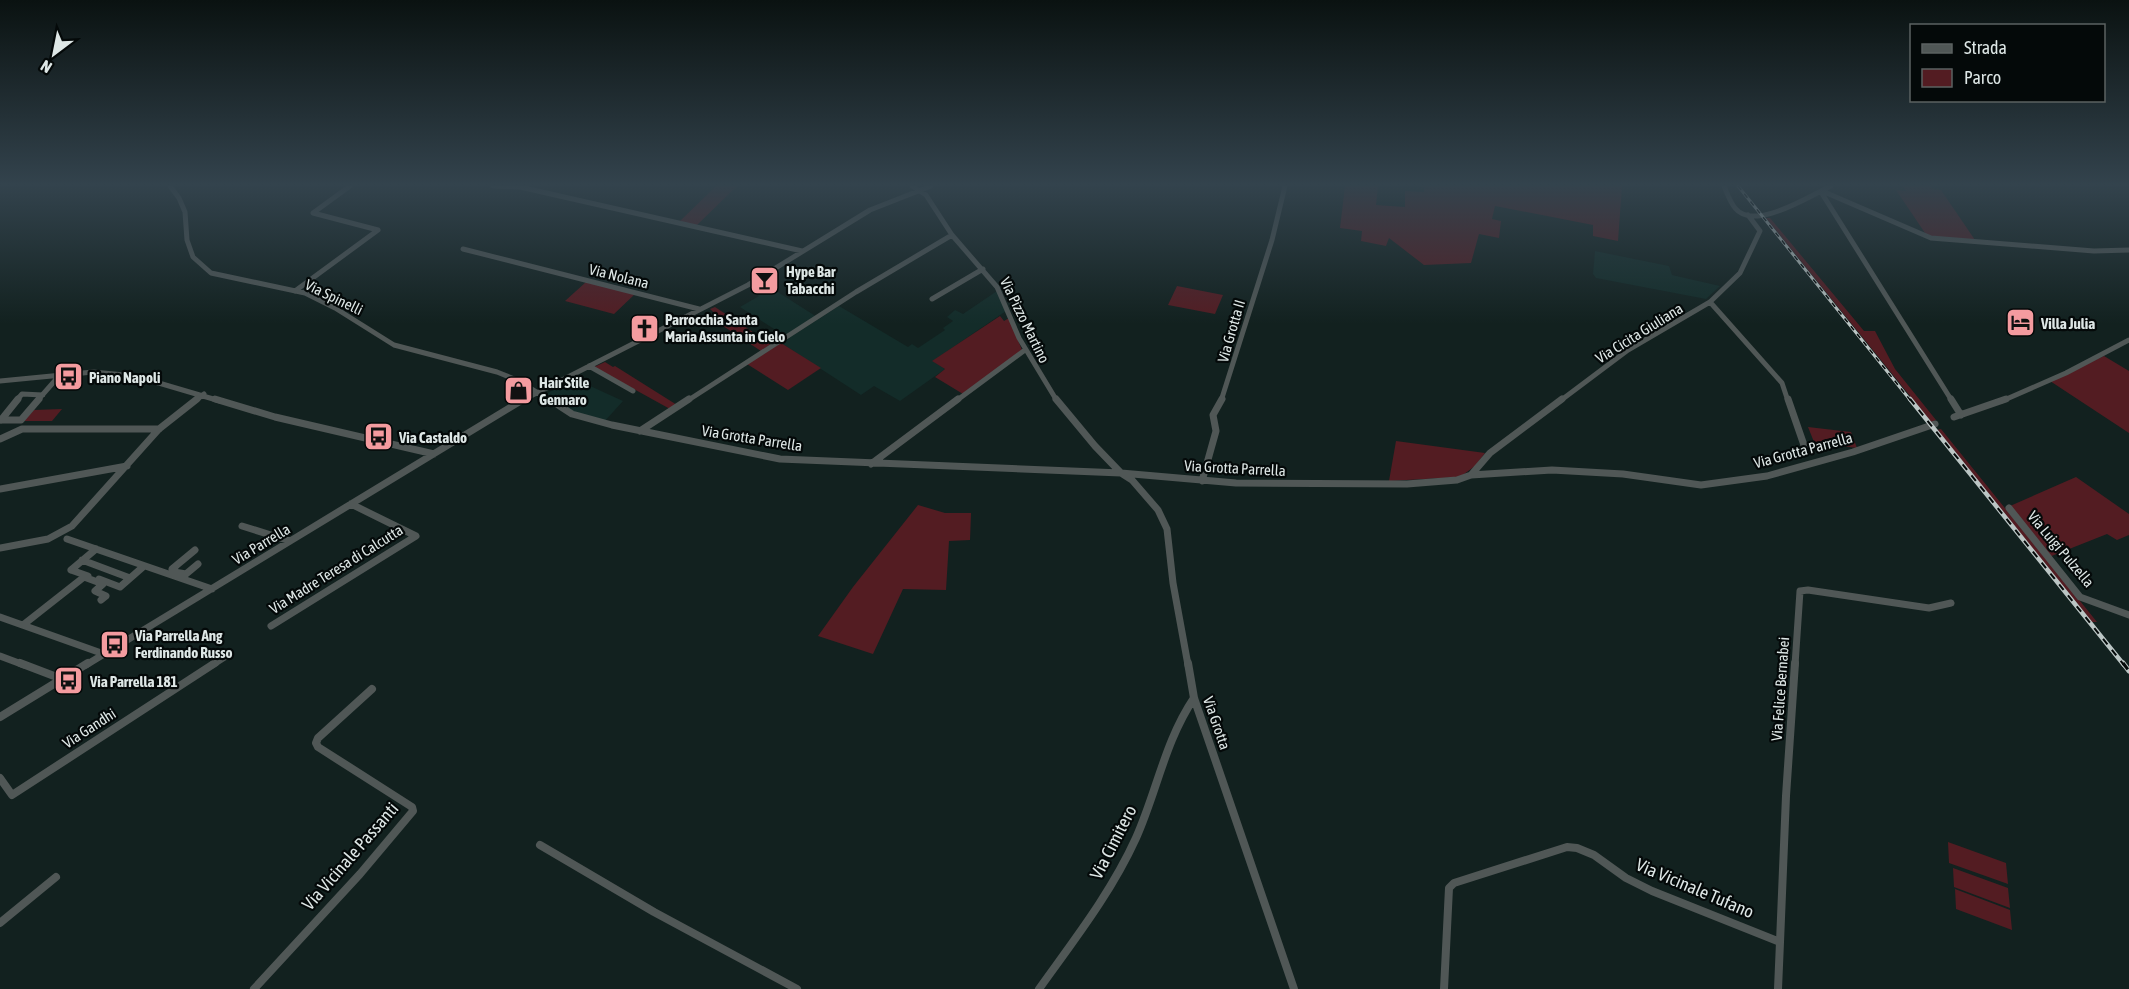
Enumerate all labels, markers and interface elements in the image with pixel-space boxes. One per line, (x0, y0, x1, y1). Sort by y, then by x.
north arrow (24, 24, 84, 84)
legend (1910, 24, 2105, 102)
text: Strada (1964, 37, 2007, 58)
text: N (37, 57, 55, 77)
text: Parco (1964, 67, 2001, 88)
street label: Via Nolana (587, 260, 651, 292)
place label: Hype Bar Tabacchi (786, 263, 836, 297)
bar icon: Hype Bar Tabacchi (749, 264, 781, 296)
street label: Via Pizzo Martino (997, 274, 1053, 366)
street label: Via Spinelli (302, 276, 366, 318)
street label: Via Grotta II (1214, 298, 1248, 364)
street label: Via Cicita Giuliana (1592, 299, 1686, 367)
hotel icon: Villa Julia (2004, 307, 2036, 339)
place label: Parrocchia Santa Maria Assunta in Cielo (665, 311, 785, 345)
church icon: Parrocchia Santa Maria Assunta in Cielo (628, 312, 660, 344)
place label: Villa Julia (2040, 315, 2095, 332)
bus stop icon: Piano Napoli (52, 361, 84, 393)
place label: Piano Napoli (89, 369, 160, 386)
place label: Hair Stile Gennaro (539, 374, 590, 408)
shop icon: Hair Stile Gennaro (502, 375, 534, 407)
bus stop icon: Via Castaldo (362, 421, 394, 453)
street label: Via Grotta Parrella (701, 422, 803, 454)
place label: Via Castaldo (398, 429, 467, 446)
street label: Via Grotta Parrella (1752, 429, 1854, 471)
street label: Via Grotta Parrella (1184, 457, 1286, 479)
street label: Via Luigi Pulzella (2024, 508, 2098, 590)
street label: Via Parrella (229, 520, 293, 568)
street label: Via Madre Teresa di Calcutta (266, 521, 406, 617)
place label: Via Parrella Ang Ferdinando Russo (134, 627, 233, 661)
bus stop icon: Via Parrella Ang Ferdinando Russo (98, 628, 130, 660)
street label: Via Felice Bernabei (1768, 636, 1792, 742)
bus stop icon: Via Parrella 181 (53, 665, 85, 697)
place label: Via Parrella 181 (89, 673, 178, 690)
street label: Via Grotta (1200, 694, 1234, 752)
street label: Via Gandhi (59, 705, 119, 751)
street label: Via Vicinale Passanti (298, 798, 402, 914)
street label: Via Cimitero (1085, 802, 1141, 882)
street label: Via Vicinale Tufano (1633, 854, 1757, 922)

